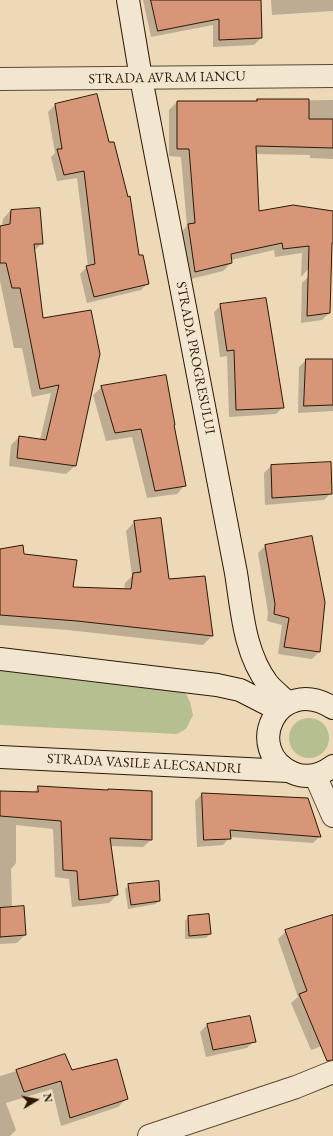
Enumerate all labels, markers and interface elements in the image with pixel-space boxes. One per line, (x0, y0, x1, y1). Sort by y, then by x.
street label: STRADA AVRAM IANCU (88, 68, 246, 88)
street label: STRADA PROGRESULUI (172, 280, 218, 436)
street label: STRADA VASILE ALECSANDRI (46, 751, 242, 777)
north arrow (16, 1080, 56, 1120)
text: N (40, 1092, 55, 1104)

